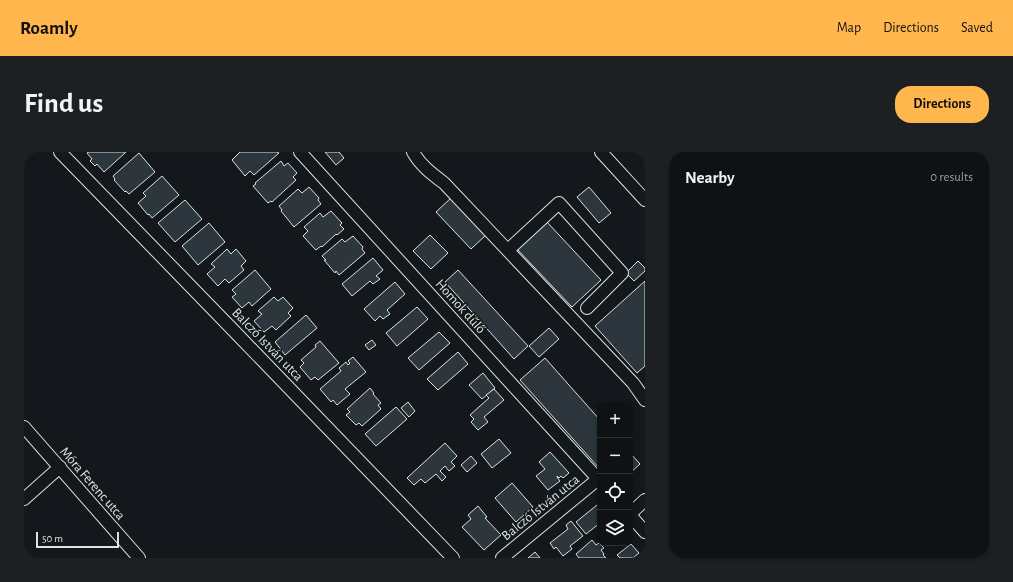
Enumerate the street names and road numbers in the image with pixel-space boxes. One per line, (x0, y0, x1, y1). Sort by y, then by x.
street label: Homok dűlő (432, 277, 488, 337)
street label: Balczó István utca (229, 306, 306, 384)
street label: Móra Ferenc utca (57, 444, 128, 523)
street label: Balczó István utca (499, 472, 583, 543)

